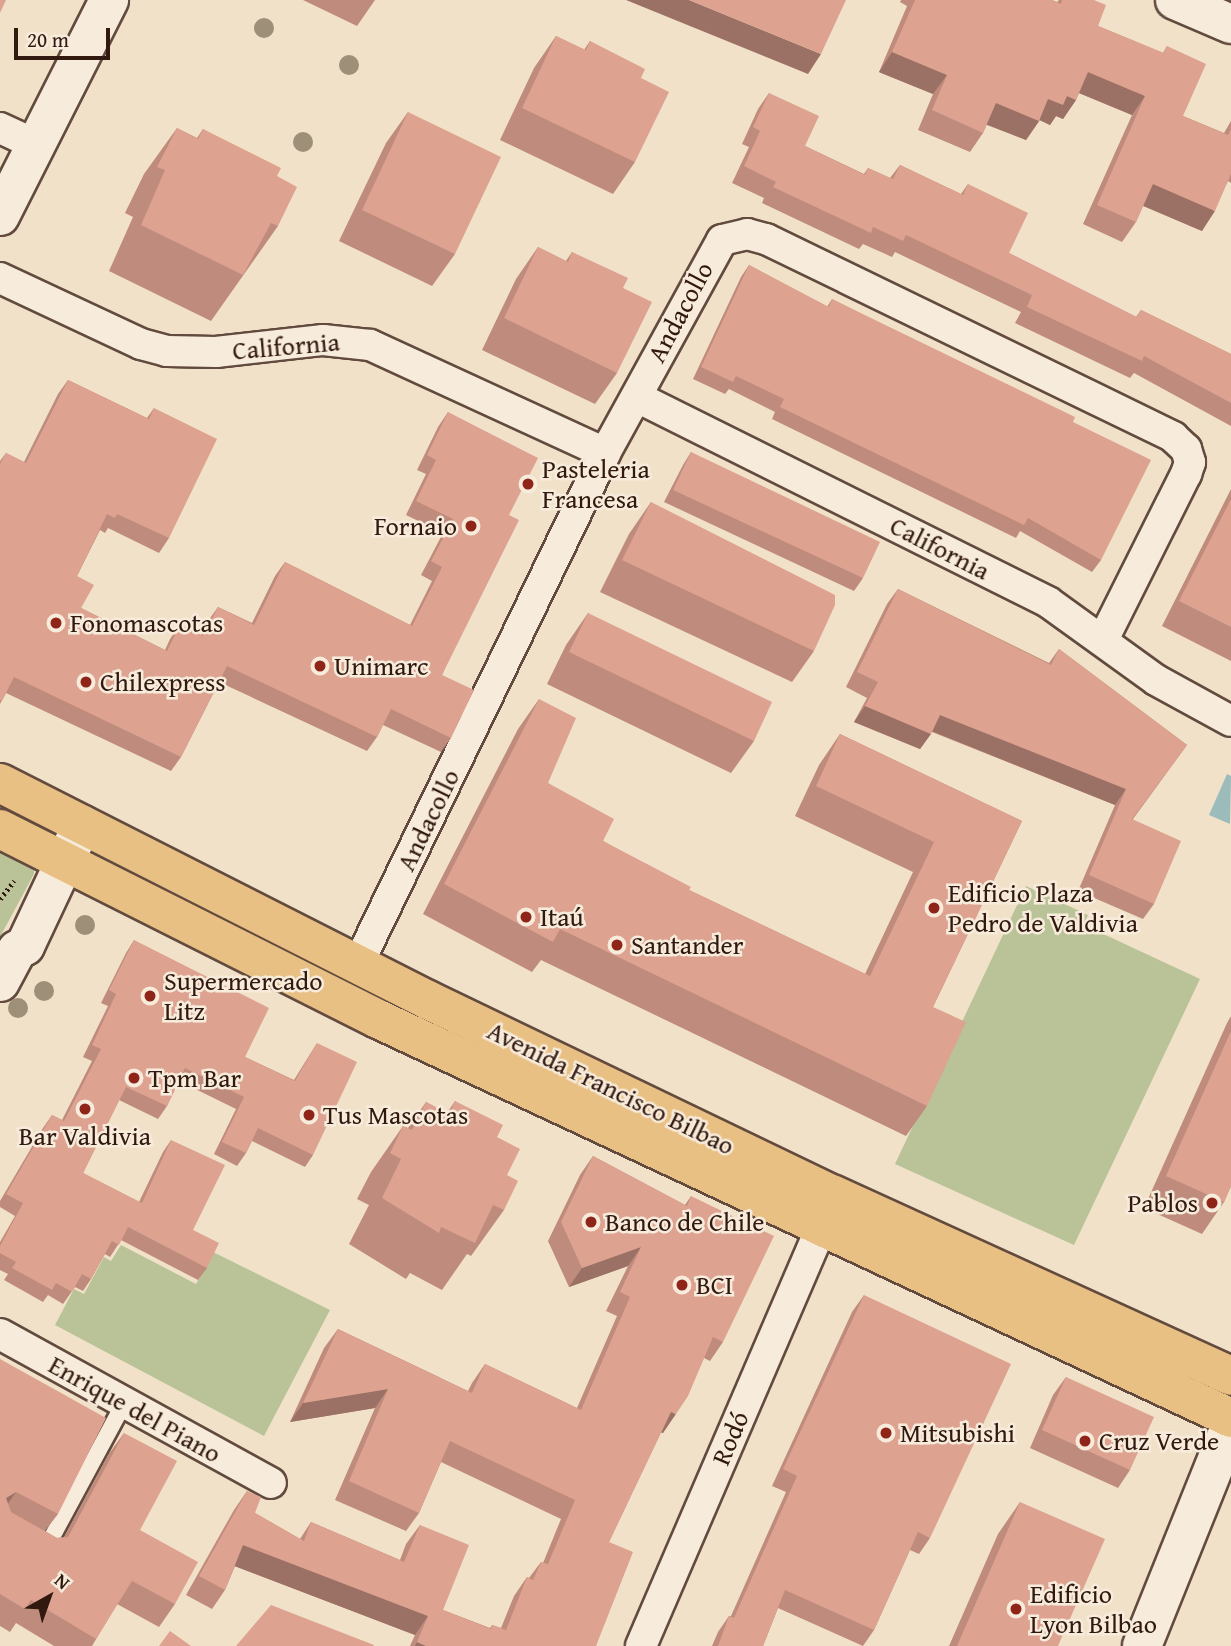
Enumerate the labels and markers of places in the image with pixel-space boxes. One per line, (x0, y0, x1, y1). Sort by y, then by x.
place label: Pasteleria Francesa (542, 453, 650, 514)
marker: Pasteleria Francesa (520, 476, 536, 492)
place label: Fornaio (374, 510, 457, 542)
marker: Fornaio (463, 518, 479, 534)
place label: Fonomascotas (70, 607, 223, 639)
marker: Fonomascotas (48, 615, 64, 631)
place label: Unimarc (334, 650, 428, 682)
marker: Unimarc (312, 658, 328, 674)
place label: Chilexpress (100, 666, 226, 698)
marker: Chilexpress (78, 674, 94, 690)
place label: Edificio Plaza Pedro de Valdivia (948, 877, 1138, 938)
marker: Edificio Plaza Pedro de Valdivia (926, 900, 942, 916)
place label: Itaú (540, 901, 584, 933)
marker: Itaú (518, 909, 534, 925)
place label: Santander (631, 929, 743, 961)
marker: Santander (609, 937, 625, 953)
place label: Supermercado Litz (164, 965, 322, 1026)
marker: Supermercado Litz (142, 988, 158, 1004)
place label: Tpm Bar (148, 1062, 241, 1094)
marker: Tpm Bar (126, 1070, 142, 1086)
place label: Tus Mascotas (323, 1099, 468, 1131)
marker: Bar Valdivia (77, 1101, 93, 1117)
marker: Tus Mascotas (301, 1107, 317, 1123)
place label: Bar Valdivia (19, 1120, 151, 1152)
place label: Pablos (1127, 1187, 1198, 1219)
marker: Pablos (1204, 1195, 1220, 1211)
place label: Banco de Chile (605, 1206, 764, 1238)
marker: Banco de Chile (583, 1214, 599, 1230)
place label: BCI (696, 1269, 733, 1301)
marker: BCI (674, 1277, 690, 1293)
place label: Mitsubishi (900, 1417, 1015, 1449)
marker: Mitsubishi (878, 1425, 894, 1441)
place label: Cruz Verde (1099, 1425, 1219, 1457)
marker: Cruz Verde (1077, 1433, 1093, 1449)
place label: Edificio Lyon Bilbao (1030, 1578, 1157, 1640)
marker: Edificio Lyon Bilbao (1008, 1601, 1024, 1617)

